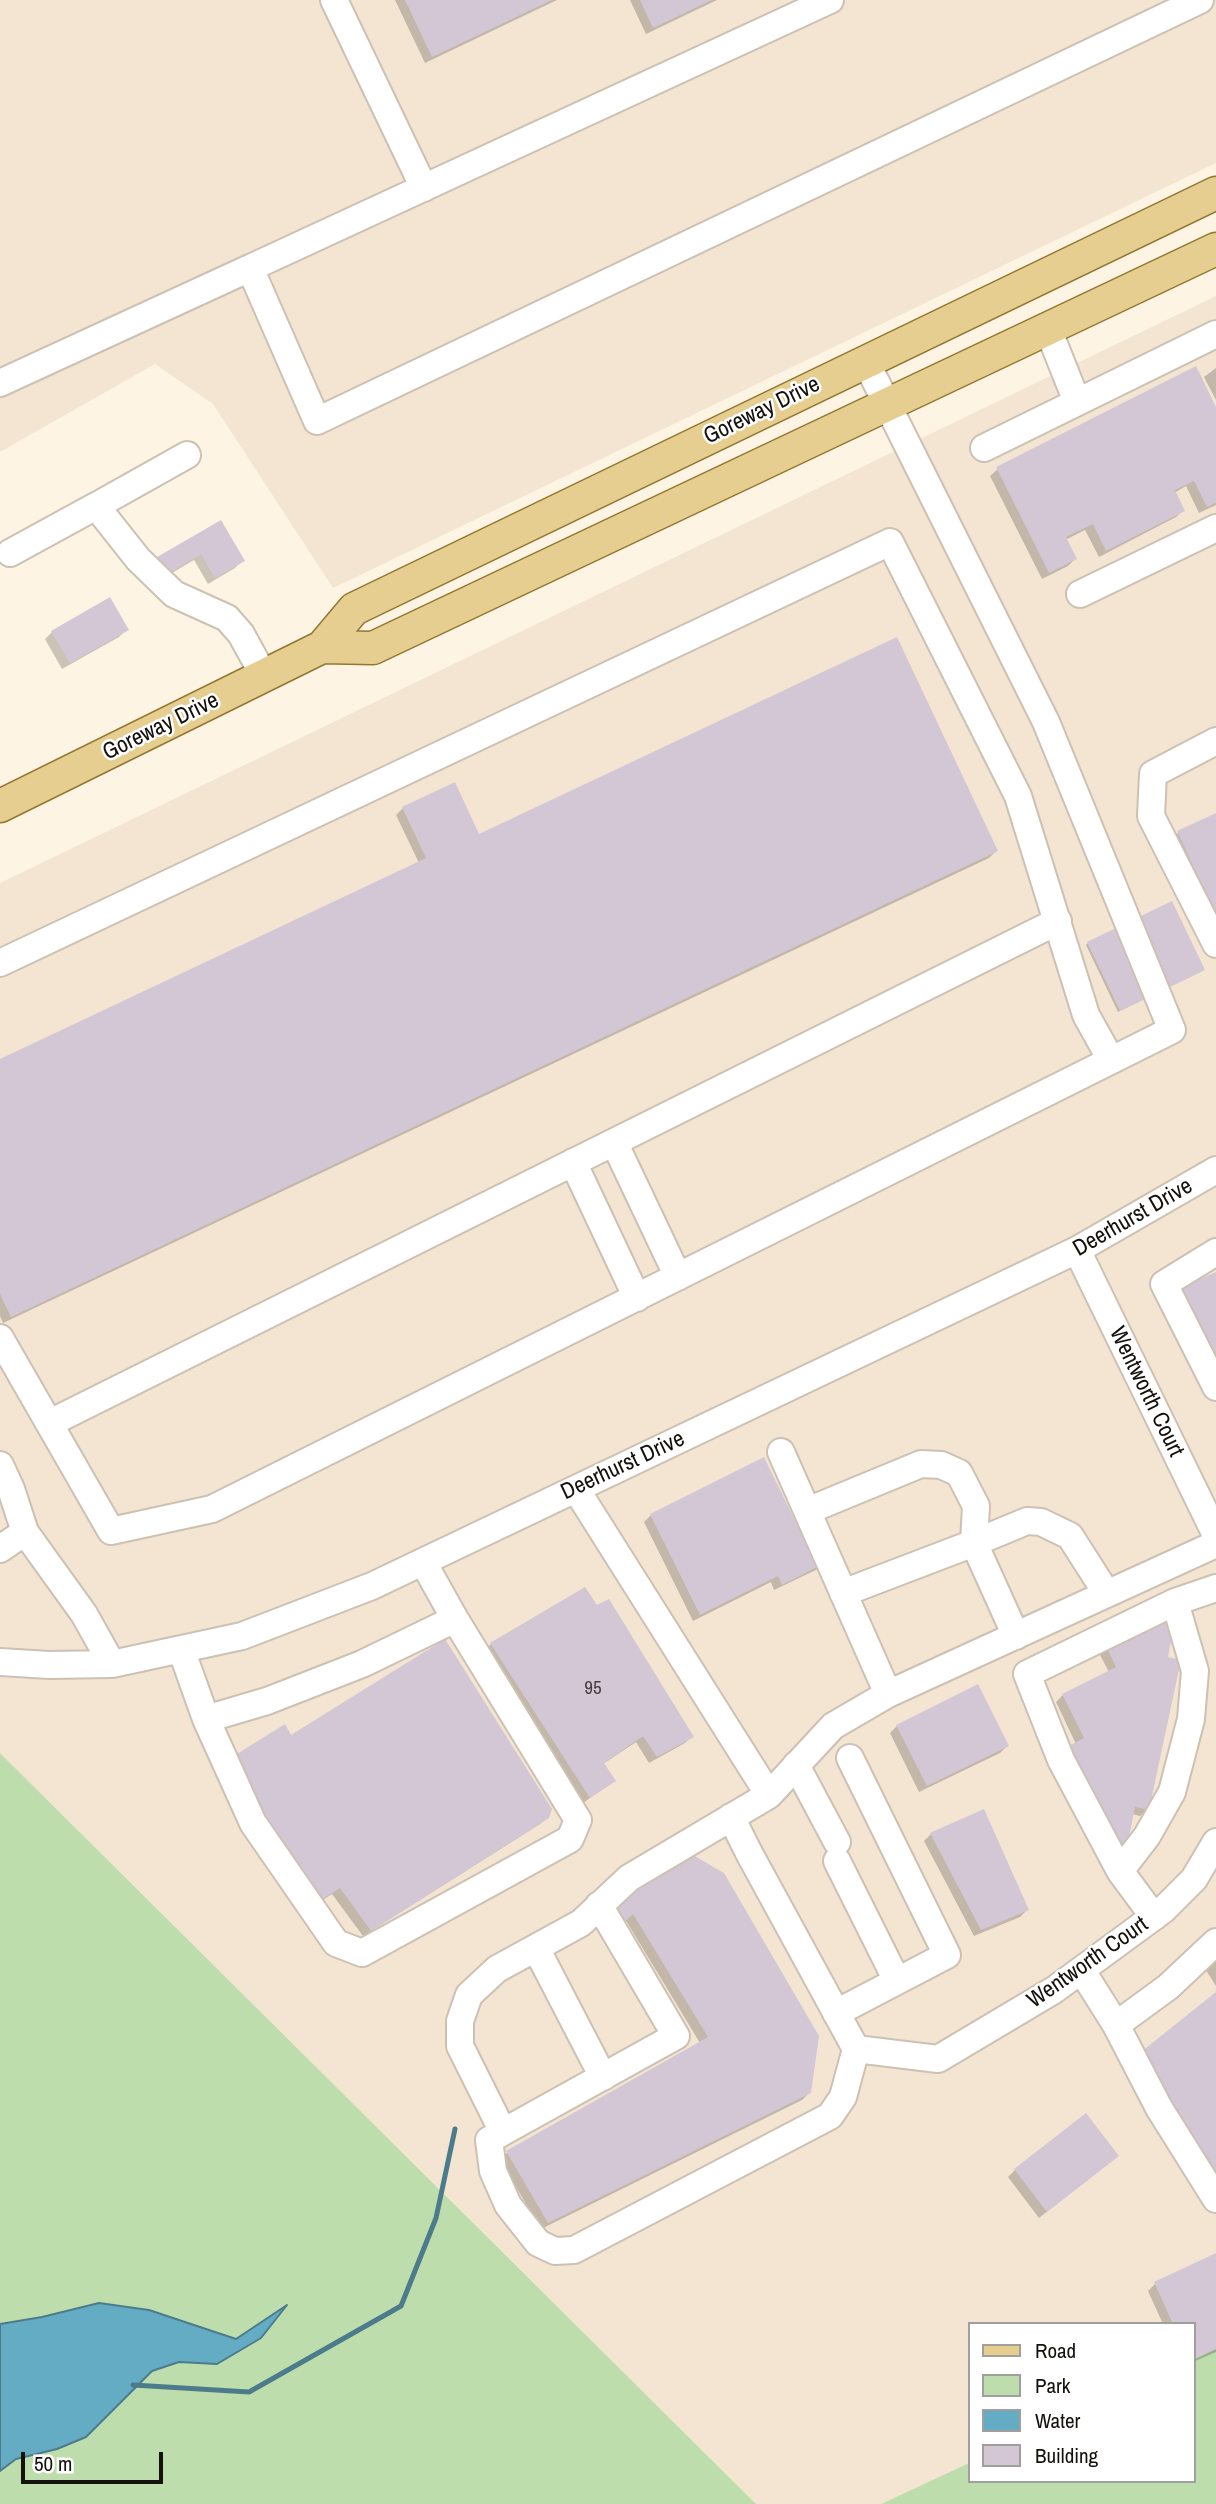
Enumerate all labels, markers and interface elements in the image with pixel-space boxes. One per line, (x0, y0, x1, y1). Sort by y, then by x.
street label: Goreway Drive (699, 371, 825, 451)
street label: Goreway Drive (98, 687, 224, 767)
street label: Deerhurst Drive (1068, 1173, 1198, 1263)
street label: Wentworth Court (1103, 1323, 1189, 1461)
street label: Deerhurst Drive (557, 1425, 689, 1507)
house number: 95 (584, 1678, 602, 1700)
street label: Wentworth Court (1022, 1911, 1154, 2015)
legend (968, 2322, 1195, 2483)
text: Road (1035, 2336, 1076, 2365)
text: Park (1035, 2371, 1070, 2400)
text: Water (1035, 2406, 1080, 2435)
scale bar (24, 2438, 166, 2482)
text: Building (1035, 2441, 1098, 2470)
text: 50 m (34, 2449, 72, 2478)

